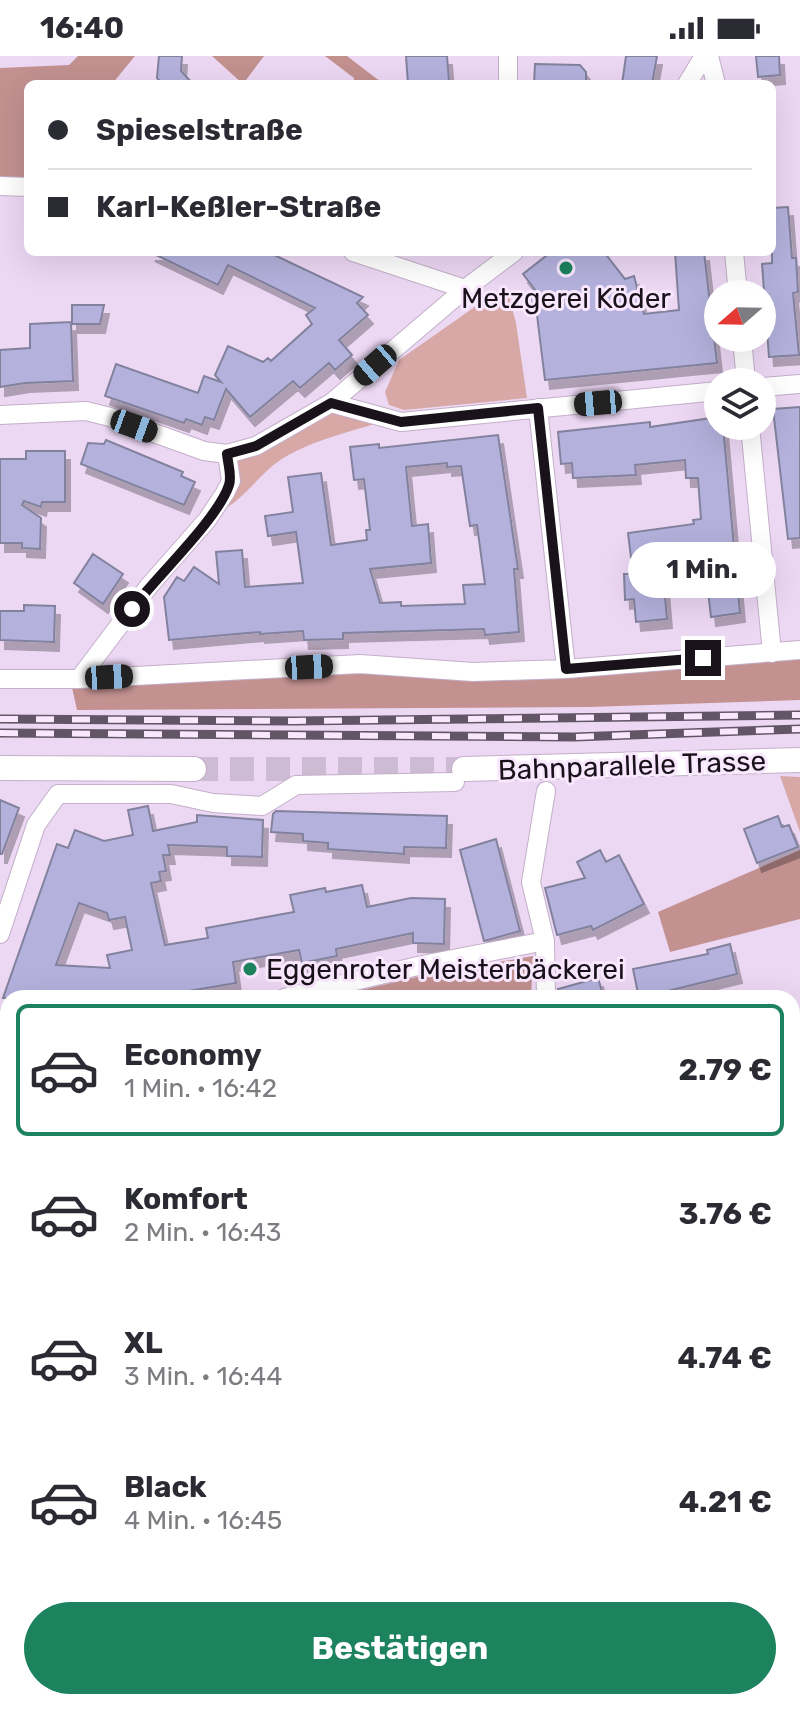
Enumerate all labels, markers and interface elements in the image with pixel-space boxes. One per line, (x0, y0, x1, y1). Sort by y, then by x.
text: 16:40 (40, 10, 124, 46)
text: Spieselstraße (96, 112, 303, 148)
text: Karl-Keßler-Straße (96, 189, 381, 225)
marker: Metzgerei Köder (557, 259, 575, 277)
north arrow (704, 280, 776, 352)
map controls (704, 280, 776, 440)
place label: Metzgerei Köder (461, 282, 671, 315)
car (349, 340, 401, 390)
button: layers (704, 368, 776, 440)
car (573, 389, 623, 417)
car (107, 407, 161, 445)
callout: 1 Min. (629, 542, 777, 598)
text: 1 Min. (666, 554, 738, 585)
route start (114, 591, 150, 627)
route end (685, 640, 721, 676)
car (284, 654, 334, 680)
car (84, 664, 134, 690)
street label: Bahnparallele Trasse (497, 744, 767, 787)
place label: Eggenroter Meisterbäckerei (266, 953, 625, 986)
marker: Eggenroter Meisterbäckerei (241, 960, 259, 978)
icon: car (28, 1034, 100, 1106)
text: Economy (124, 1037, 262, 1073)
text: 2.79 € (679, 1052, 772, 1088)
text: 1 Min. · 16:42 (124, 1073, 277, 1104)
icon: car (28, 1178, 100, 1250)
text: Komfort (124, 1181, 248, 1217)
text: 3.76 € (679, 1196, 772, 1232)
text: 2 Min. · 16:43 (124, 1217, 281, 1248)
icon: car (28, 1322, 100, 1394)
text: XL (124, 1325, 163, 1361)
text: 4.74 € (677, 1340, 772, 1376)
text: 3 Min. · 16:44 (124, 1361, 282, 1392)
icon: car (28, 1466, 100, 1538)
text: Black (124, 1469, 207, 1505)
text: 4.21 € (679, 1484, 772, 1520)
text: 4 Min. · 16:45 (124, 1505, 282, 1536)
button: Bestätigen (24, 1602, 776, 1694)

